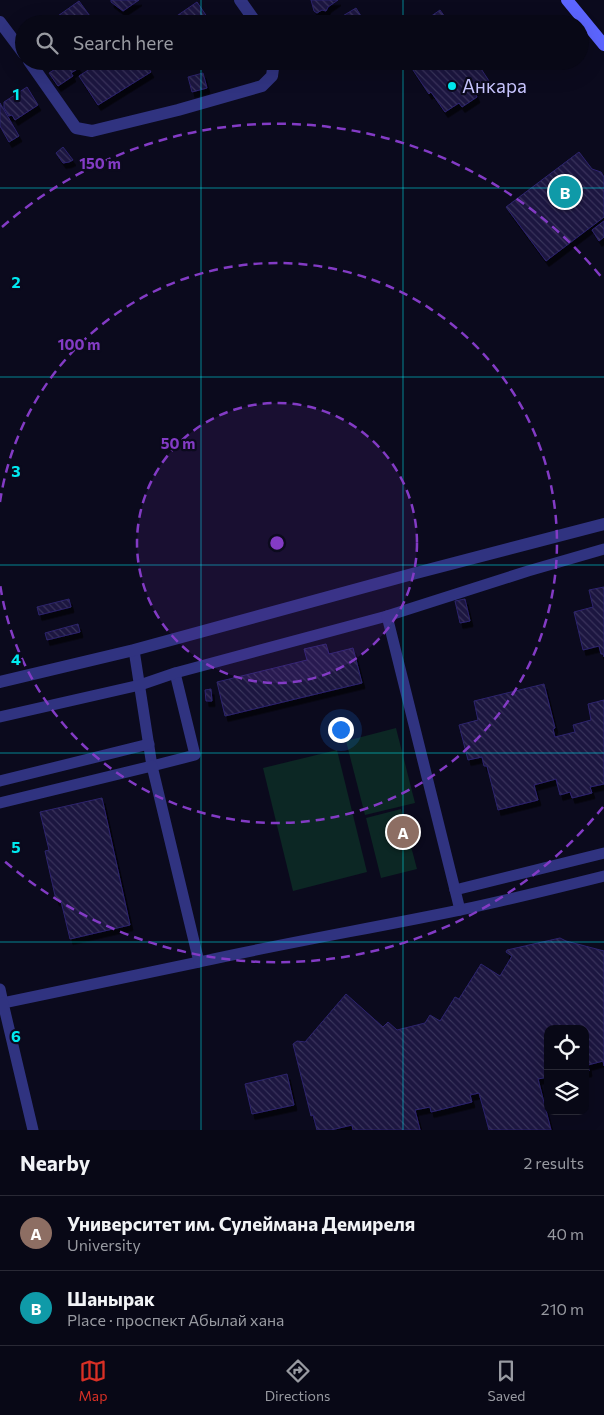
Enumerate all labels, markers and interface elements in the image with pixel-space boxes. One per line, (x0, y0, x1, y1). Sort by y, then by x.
search box (15, 15, 589, 70)
icon: search (33, 29, 61, 57)
text: Search here (73, 31, 173, 54)
place label: Анкара (462, 74, 527, 97)
marker: Анкара (446, 80, 458, 92)
text: 1 (12, 84, 20, 103)
text: 150 m (79, 154, 121, 172)
pin: B (549, 173, 581, 211)
text: 2 (11, 272, 21, 291)
text: 100 m (58, 335, 100, 353)
text: 50 m (161, 434, 195, 452)
text: 3 (11, 461, 21, 480)
centre of rings (268, 534, 286, 552)
text: 4 (11, 649, 21, 668)
your location (328, 717, 354, 743)
pin: A (387, 813, 419, 851)
text: 5 (11, 837, 21, 856)
map controls (544, 1025, 589, 1115)
button: locate (544, 1025, 589, 1070)
text: 6 (11, 1026, 21, 1045)
button: layers (544, 1070, 589, 1115)
text: Nearby (20, 1150, 90, 1175)
text: 2 results (523, 1153, 584, 1172)
text: Университет им. Сулеймана Демиреля (67, 1212, 415, 1235)
text: A (30, 1224, 42, 1243)
text: 40 m (547, 1224, 584, 1243)
text: University (67, 1235, 141, 1254)
text: Шанырак (67, 1287, 155, 1310)
text: B (31, 1299, 41, 1318)
text: 210 m (541, 1299, 584, 1318)
text: Place · проспект Абылай хана (67, 1310, 284, 1329)
tab: Map (79, 1357, 107, 1404)
tab: Directions (265, 1357, 330, 1404)
tab: Saved (488, 1357, 525, 1404)

